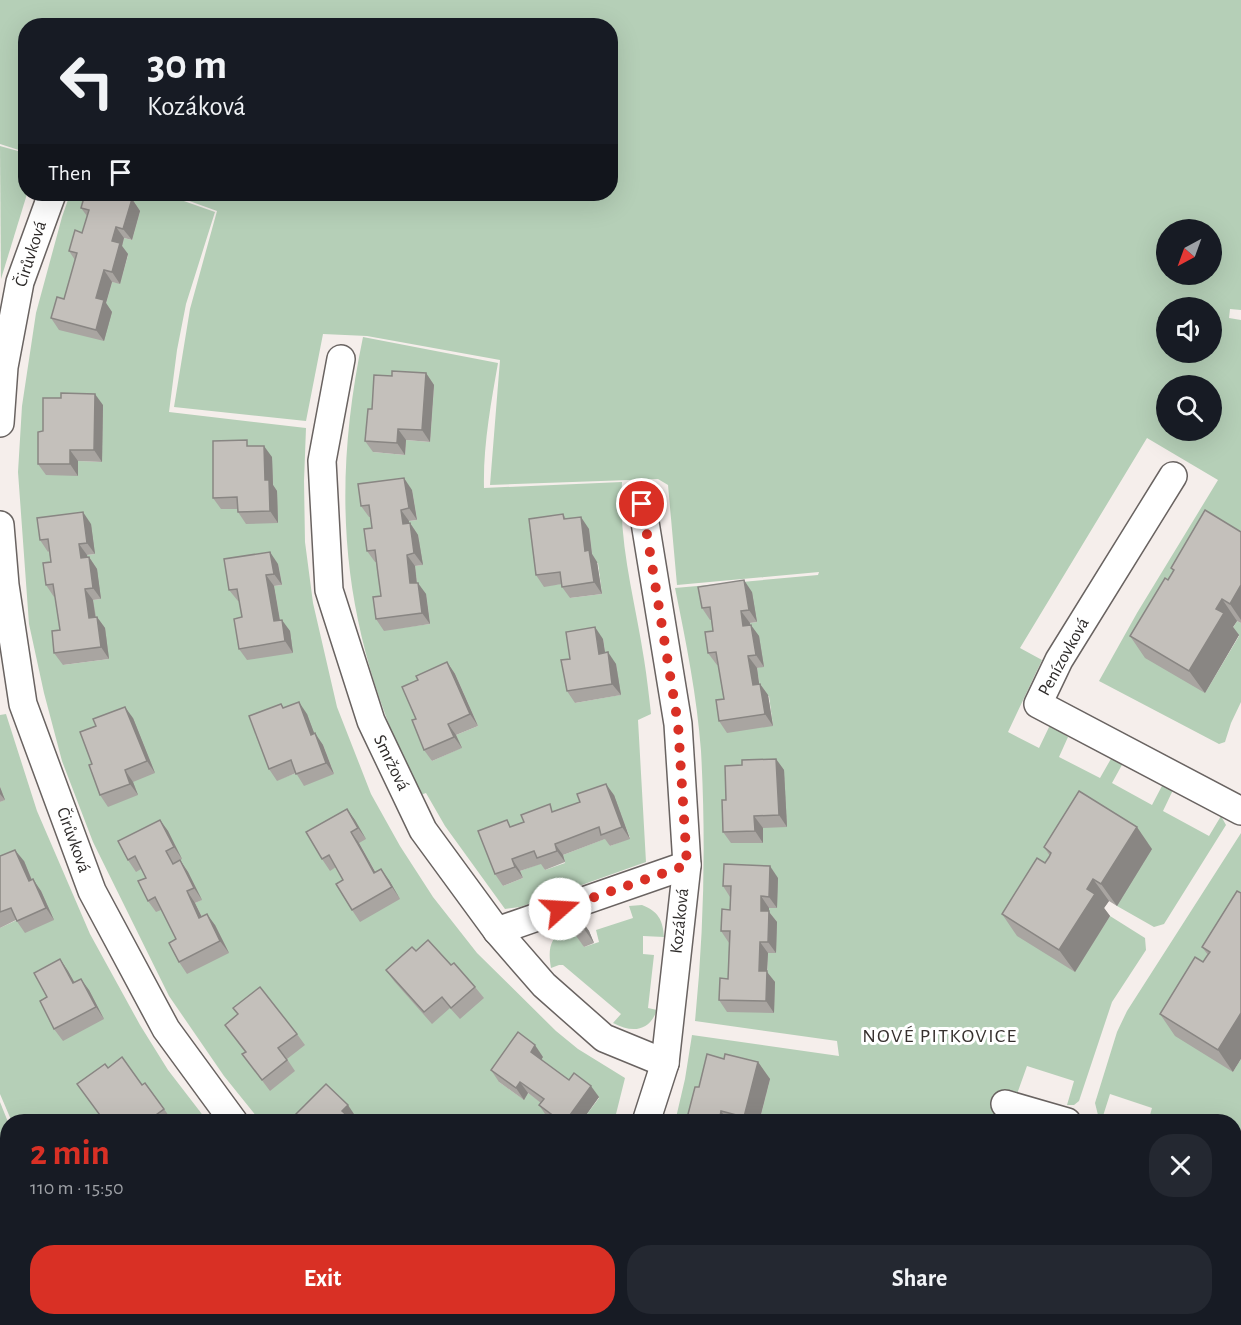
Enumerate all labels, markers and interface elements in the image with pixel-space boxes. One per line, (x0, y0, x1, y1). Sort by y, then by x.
icon: left (48, 42, 126, 120)
text: 30 m (147, 44, 227, 86)
text: Kozáková (147, 93, 246, 120)
icon: arrive (104, 156, 137, 189)
text: Then (48, 162, 92, 184)
street label: Čirůvková (9, 218, 50, 289)
north arrow (1156, 219, 1222, 285)
map controls (1156, 219, 1222, 441)
button: sound (1156, 297, 1222, 363)
button: search (1156, 375, 1222, 441)
pin (616, 478, 667, 529)
icon: arrive (625, 487, 658, 520)
street label: Penízovková (1035, 615, 1093, 699)
street label: Smržová (370, 732, 412, 794)
street label: Čirůvková (53, 804, 96, 875)
position arrow (528, 877, 592, 941)
street label: Kozáková (668, 887, 692, 955)
district label: NOVÉ PITKOVICE (862, 1025, 1018, 1046)
button: close (1149, 1134, 1212, 1197)
text: 2 min (30, 1135, 110, 1171)
text: 110 m · 15:50 (30, 1178, 124, 1198)
button: Exit (30, 1245, 615, 1314)
button: Share (627, 1245, 1212, 1314)

